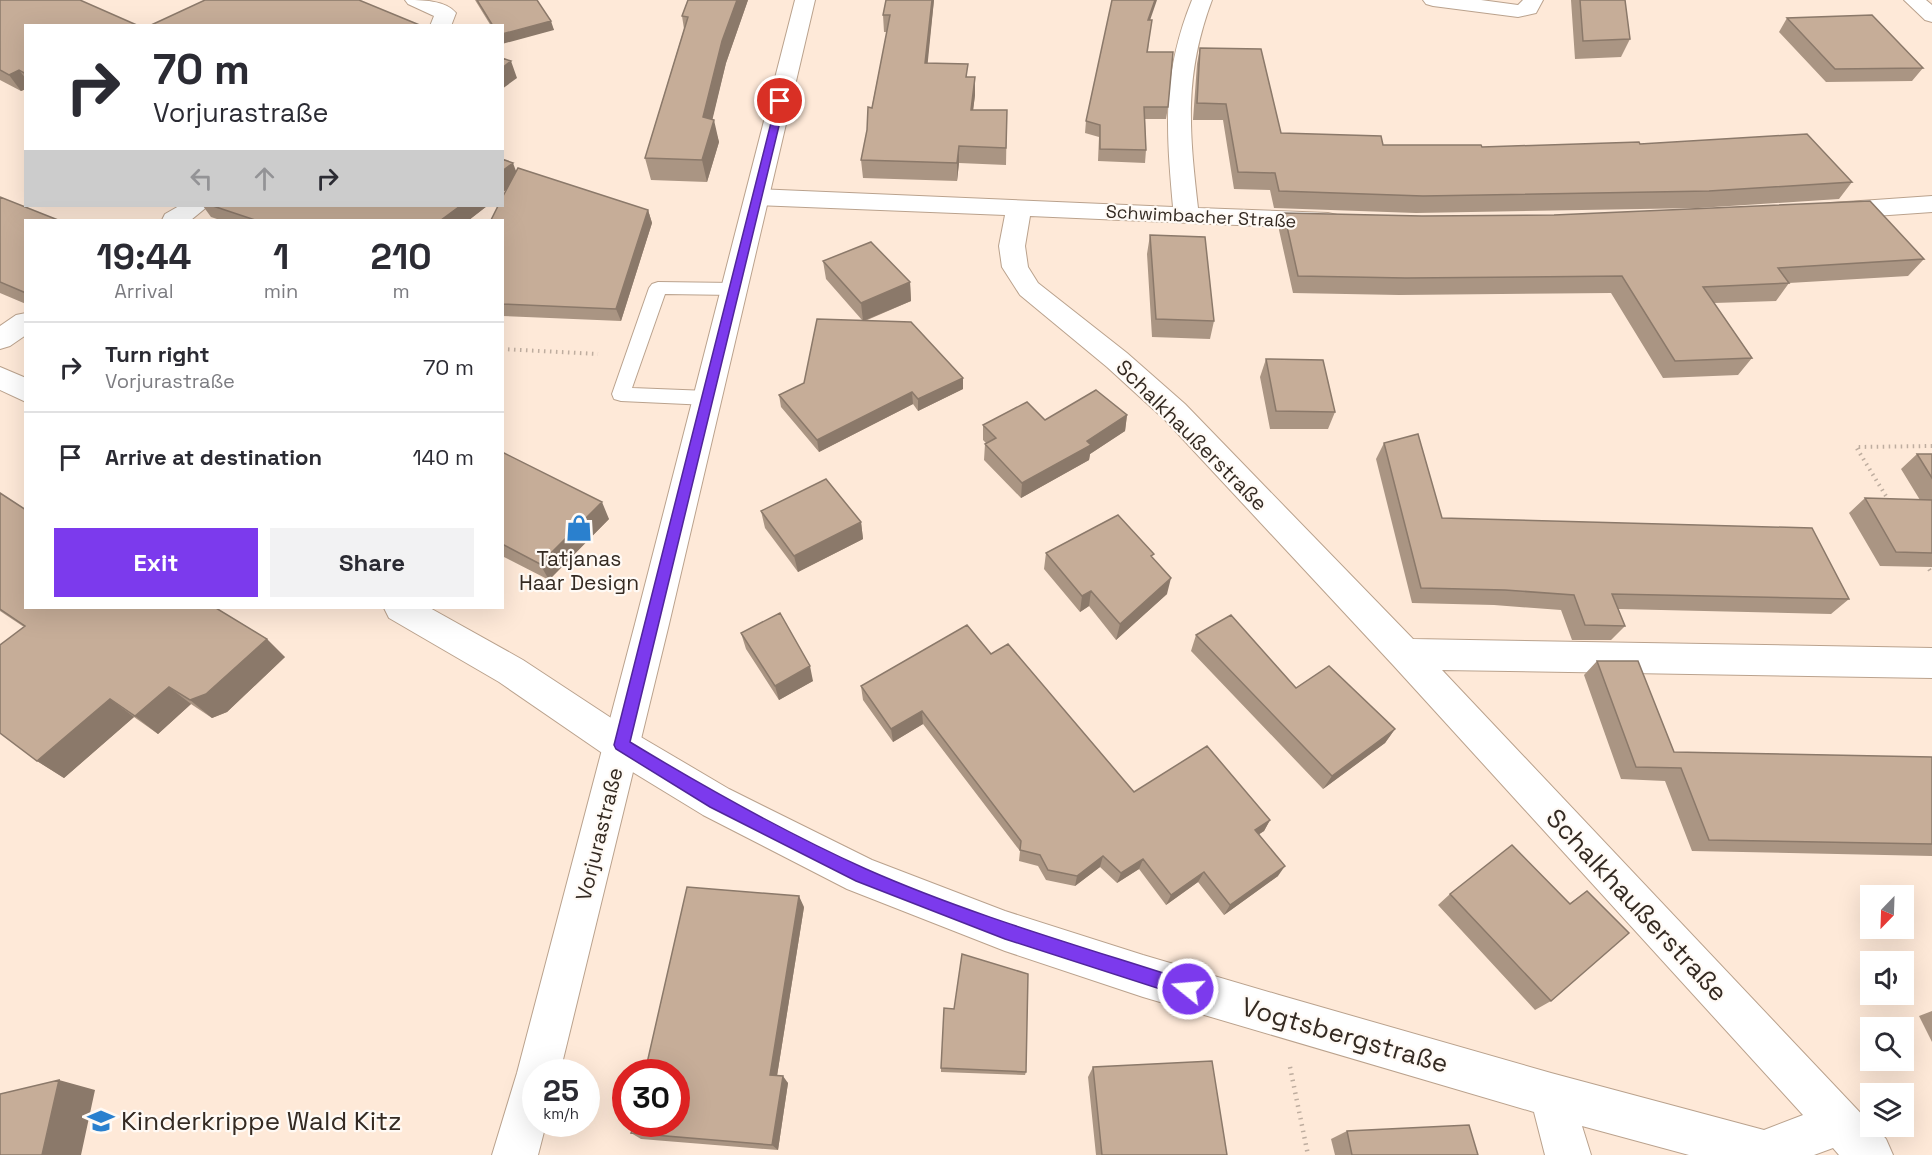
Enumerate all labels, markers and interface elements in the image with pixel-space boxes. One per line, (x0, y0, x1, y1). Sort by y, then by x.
text: 70 m (153, 43, 250, 96)
icon: right (54, 48, 132, 126)
pin (754, 75, 805, 126)
icon: arrive (763, 84, 796, 117)
text: Vorjurastraße (153, 95, 328, 130)
icon: left (185, 162, 218, 195)
icon: ahead (248, 162, 281, 195)
icon: right (311, 162, 344, 195)
street label: Schwimbacher Straße (1105, 200, 1297, 232)
text: 19:44 (96, 234, 191, 280)
text: 1 (273, 234, 289, 280)
text: 210 (371, 234, 432, 280)
text: Arrival (114, 278, 174, 304)
text: min (264, 278, 298, 304)
text: m (392, 278, 410, 304)
text: Turn right (105, 340, 210, 368)
icon: right (54, 351, 87, 384)
text: 70 m (423, 353, 474, 381)
street label: Schalkhaußerstraße (1111, 354, 1273, 516)
text: Vorjurastraße (105, 368, 235, 394)
icon: arrive (54, 441, 87, 474)
text: Arrive at destination (105, 443, 322, 471)
text: 140 m (412, 443, 474, 471)
shop icon: Tatjanas Haar Design (564, 513, 594, 543)
button: Exit (54, 528, 258, 597)
button: Share (270, 528, 474, 597)
place label: Tatjanas Haar Design (519, 545, 639, 596)
street label: Vorjurastraße (569, 765, 629, 903)
street label: Schalkhaußerstraße (1539, 801, 1735, 1009)
north arrow (1860, 885, 1914, 939)
map controls (1860, 885, 1914, 1137)
button: sound (1860, 951, 1914, 1005)
position arrow (1156, 957, 1220, 1021)
street label: Vogtsbergstraße (1238, 989, 1452, 1081)
button: search (1860, 1017, 1914, 1071)
speed limit sign: 30 (612, 1059, 690, 1137)
text: 25 (543, 1071, 579, 1110)
button: layers (1860, 1083, 1914, 1137)
place label: Kinderkrippe Wald Kitz (121, 1104, 402, 1138)
text: km/h (543, 1104, 579, 1123)
school or university icon: Kinderkrippe Wald Kitz (86, 1106, 116, 1136)

